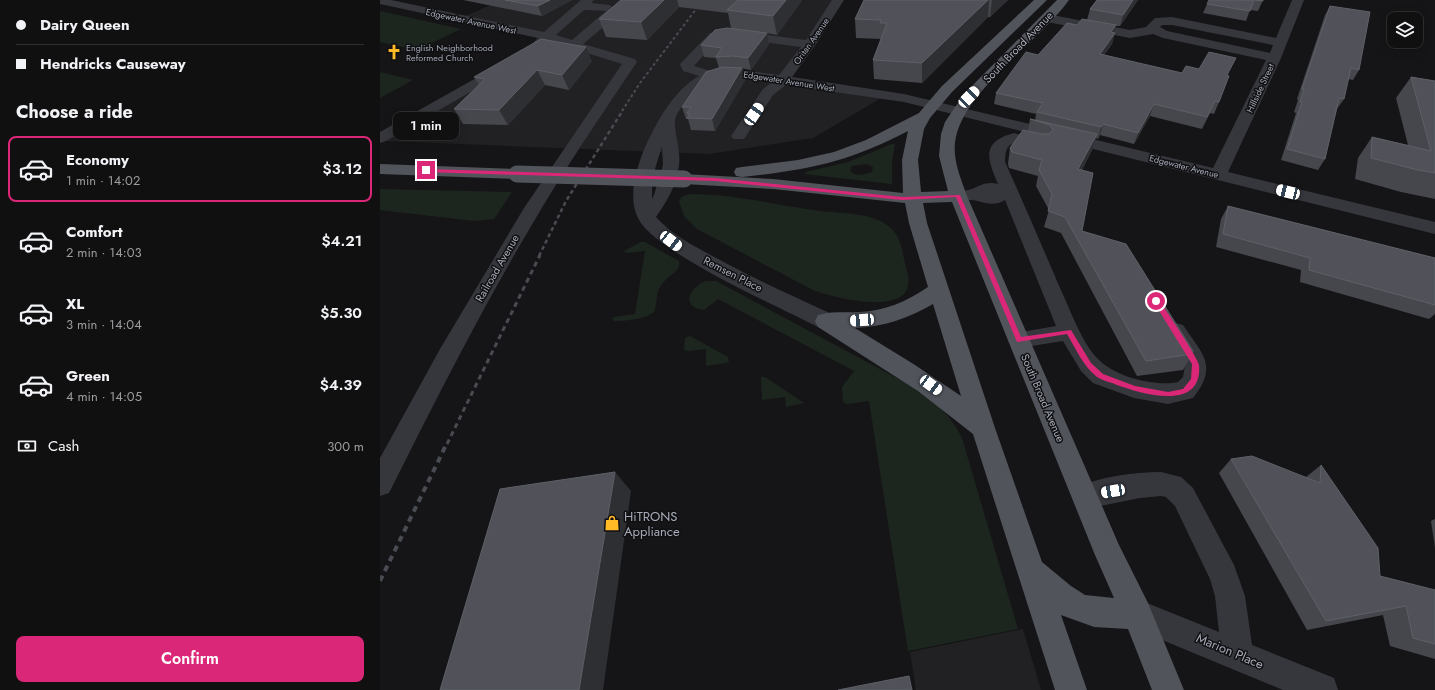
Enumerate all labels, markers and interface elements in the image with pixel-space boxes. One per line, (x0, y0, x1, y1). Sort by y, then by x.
street label: Edgewater Avenue West (425, 5, 518, 37)
street label: South Broad Avenue (979, 7, 1057, 87)
map controls (1387, 12, 1423, 48)
button: layers (1387, 12, 1423, 48)
text: Dairy Queen (40, 14, 130, 36)
street label: Oritan Avenue (790, 15, 832, 67)
place label: English Neighborhood Reformed Church (406, 41, 493, 64)
church icon: English Neighborhood Reformed Church (385, 43, 403, 61)
text: Hendricks Causeway (40, 53, 186, 75)
street label: Hillside Street (1243, 61, 1277, 115)
street label: Edgewater Avenue West (743, 67, 836, 95)
car (956, 84, 982, 110)
text: Choose a ride (16, 99, 133, 125)
car (742, 101, 766, 127)
callout: 1 min (393, 112, 459, 140)
text: 1 min (410, 116, 442, 135)
text: Economy (66, 149, 129, 171)
icon: car (18, 151, 54, 187)
street label: Edgewater Avenue (1148, 151, 1220, 181)
text: $3.12 (323, 158, 362, 180)
route end (417, 161, 435, 179)
text: 1 min · 14:02 (66, 171, 140, 190)
car (1275, 183, 1301, 201)
text: Comfort (66, 221, 123, 243)
icon: car (18, 223, 54, 259)
car (658, 229, 684, 253)
text: $4.21 (321, 230, 362, 252)
street label: Railroad Avenue (471, 231, 523, 305)
text: 2 min · 14:03 (66, 243, 142, 262)
street label: Remsen Place (701, 252, 766, 296)
route start (1147, 292, 1165, 310)
text: XL (66, 293, 84, 315)
icon: car (18, 295, 54, 331)
text: $5.30 (320, 302, 362, 324)
car (850, 313, 874, 327)
text: 3 min · 14:04 (66, 315, 142, 334)
street label: South Broad Avenue (1017, 351, 1069, 445)
text: Green (66, 365, 110, 387)
icon: car (18, 367, 54, 403)
car (918, 373, 944, 397)
text: $4.39 (320, 374, 362, 396)
text: 4 min · 14:05 (66, 387, 142, 406)
icon: cash (16, 435, 38, 457)
text: Cash (48, 435, 79, 457)
text: 300 m (327, 437, 364, 456)
car (1100, 483, 1126, 499)
place label: HiTRONS Appliance (624, 507, 680, 541)
shop icon: HiTRONS Appliance (603, 514, 621, 532)
street label: Marion Place (1193, 628, 1267, 674)
button: Confirm (16, 636, 364, 682)

